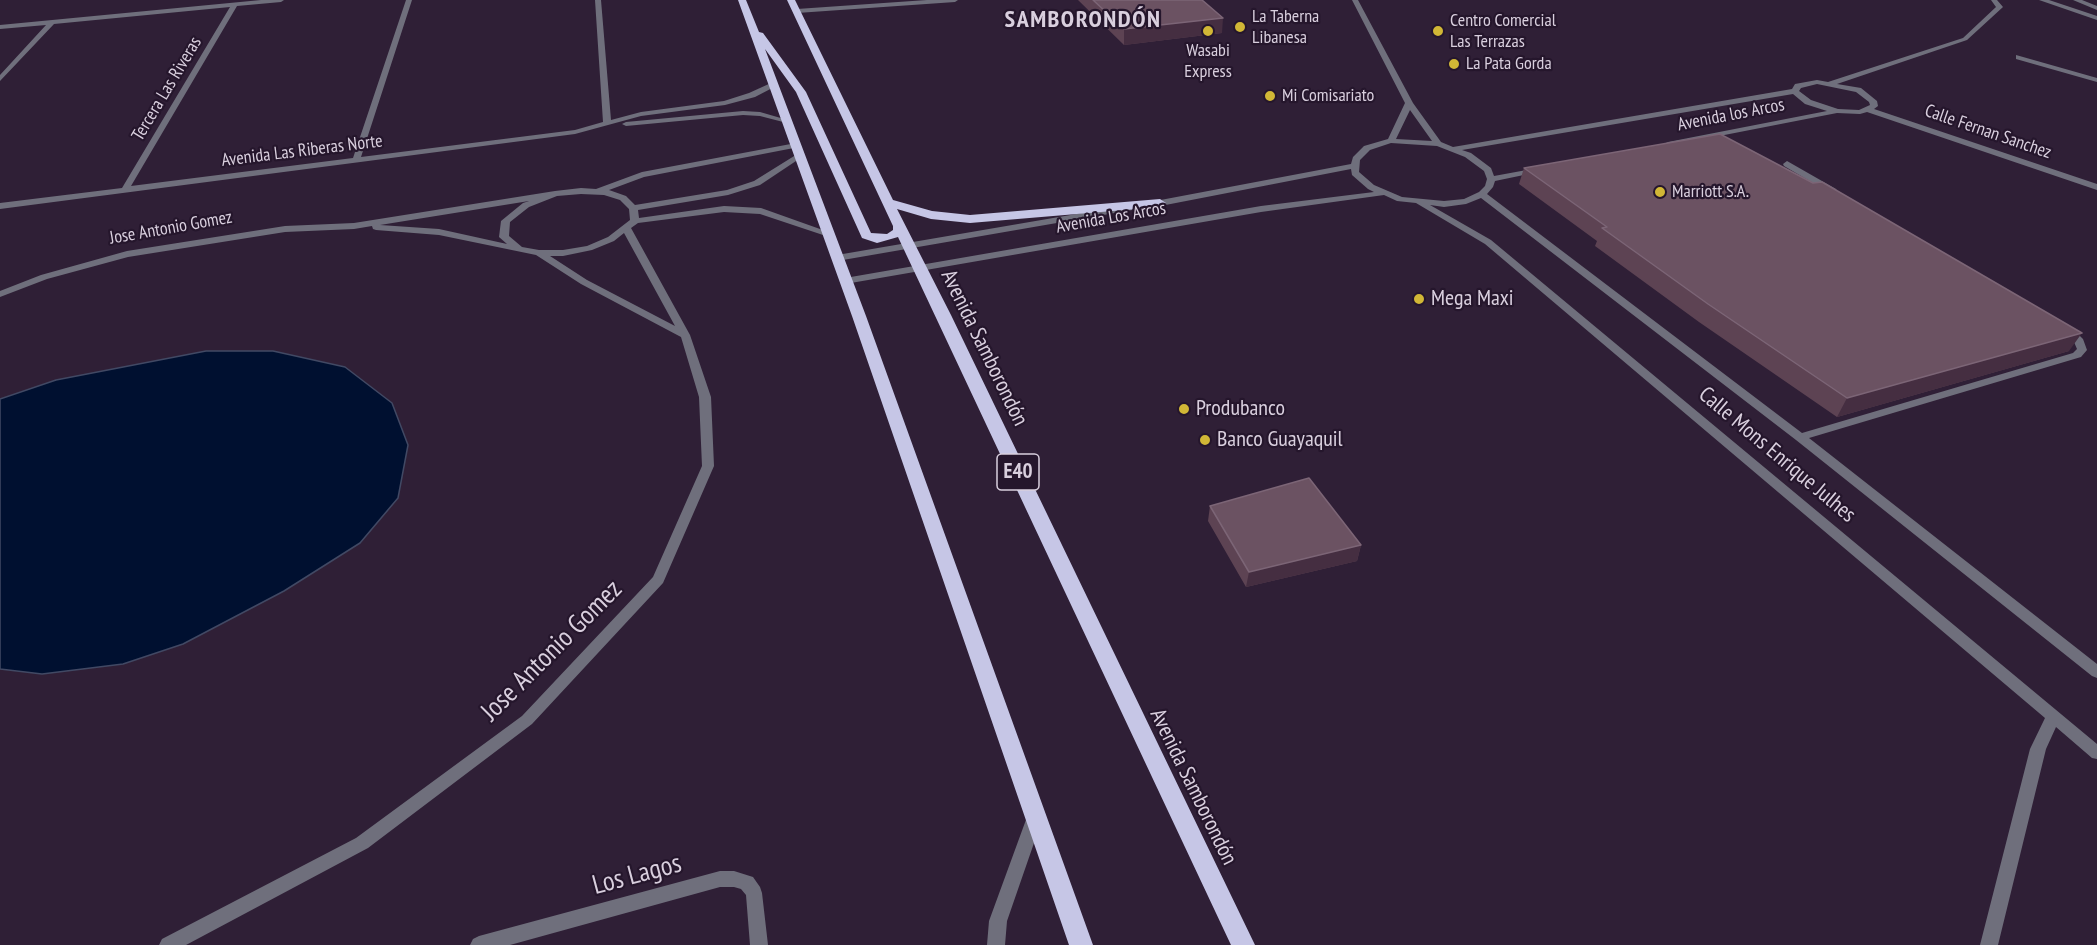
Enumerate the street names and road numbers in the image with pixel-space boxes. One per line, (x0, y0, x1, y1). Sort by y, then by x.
street label: Tercera Las Riveras (127, 33, 207, 145)
street label: Avenida los Arcos (1676, 94, 1786, 136)
street label: Calle Fernan Sanchez (1922, 100, 2054, 164)
street label: Avenida Las Riberas Norte (220, 130, 384, 172)
street label: Avenida Los Arcos (1055, 198, 1167, 238)
street label: Jose Antonio Gomez (108, 207, 234, 249)
street label: Avenida Samborondón (935, 266, 1033, 430)
street label: Calle Mons Enrique Julhes (1693, 382, 1861, 528)
road number: E40 (997, 454, 1039, 490)
street label: Jose Antonio Gomez (475, 574, 629, 728)
street label: Avenida Samborondón (1144, 705, 1242, 869)
street label: Los Lagos (589, 848, 685, 902)

